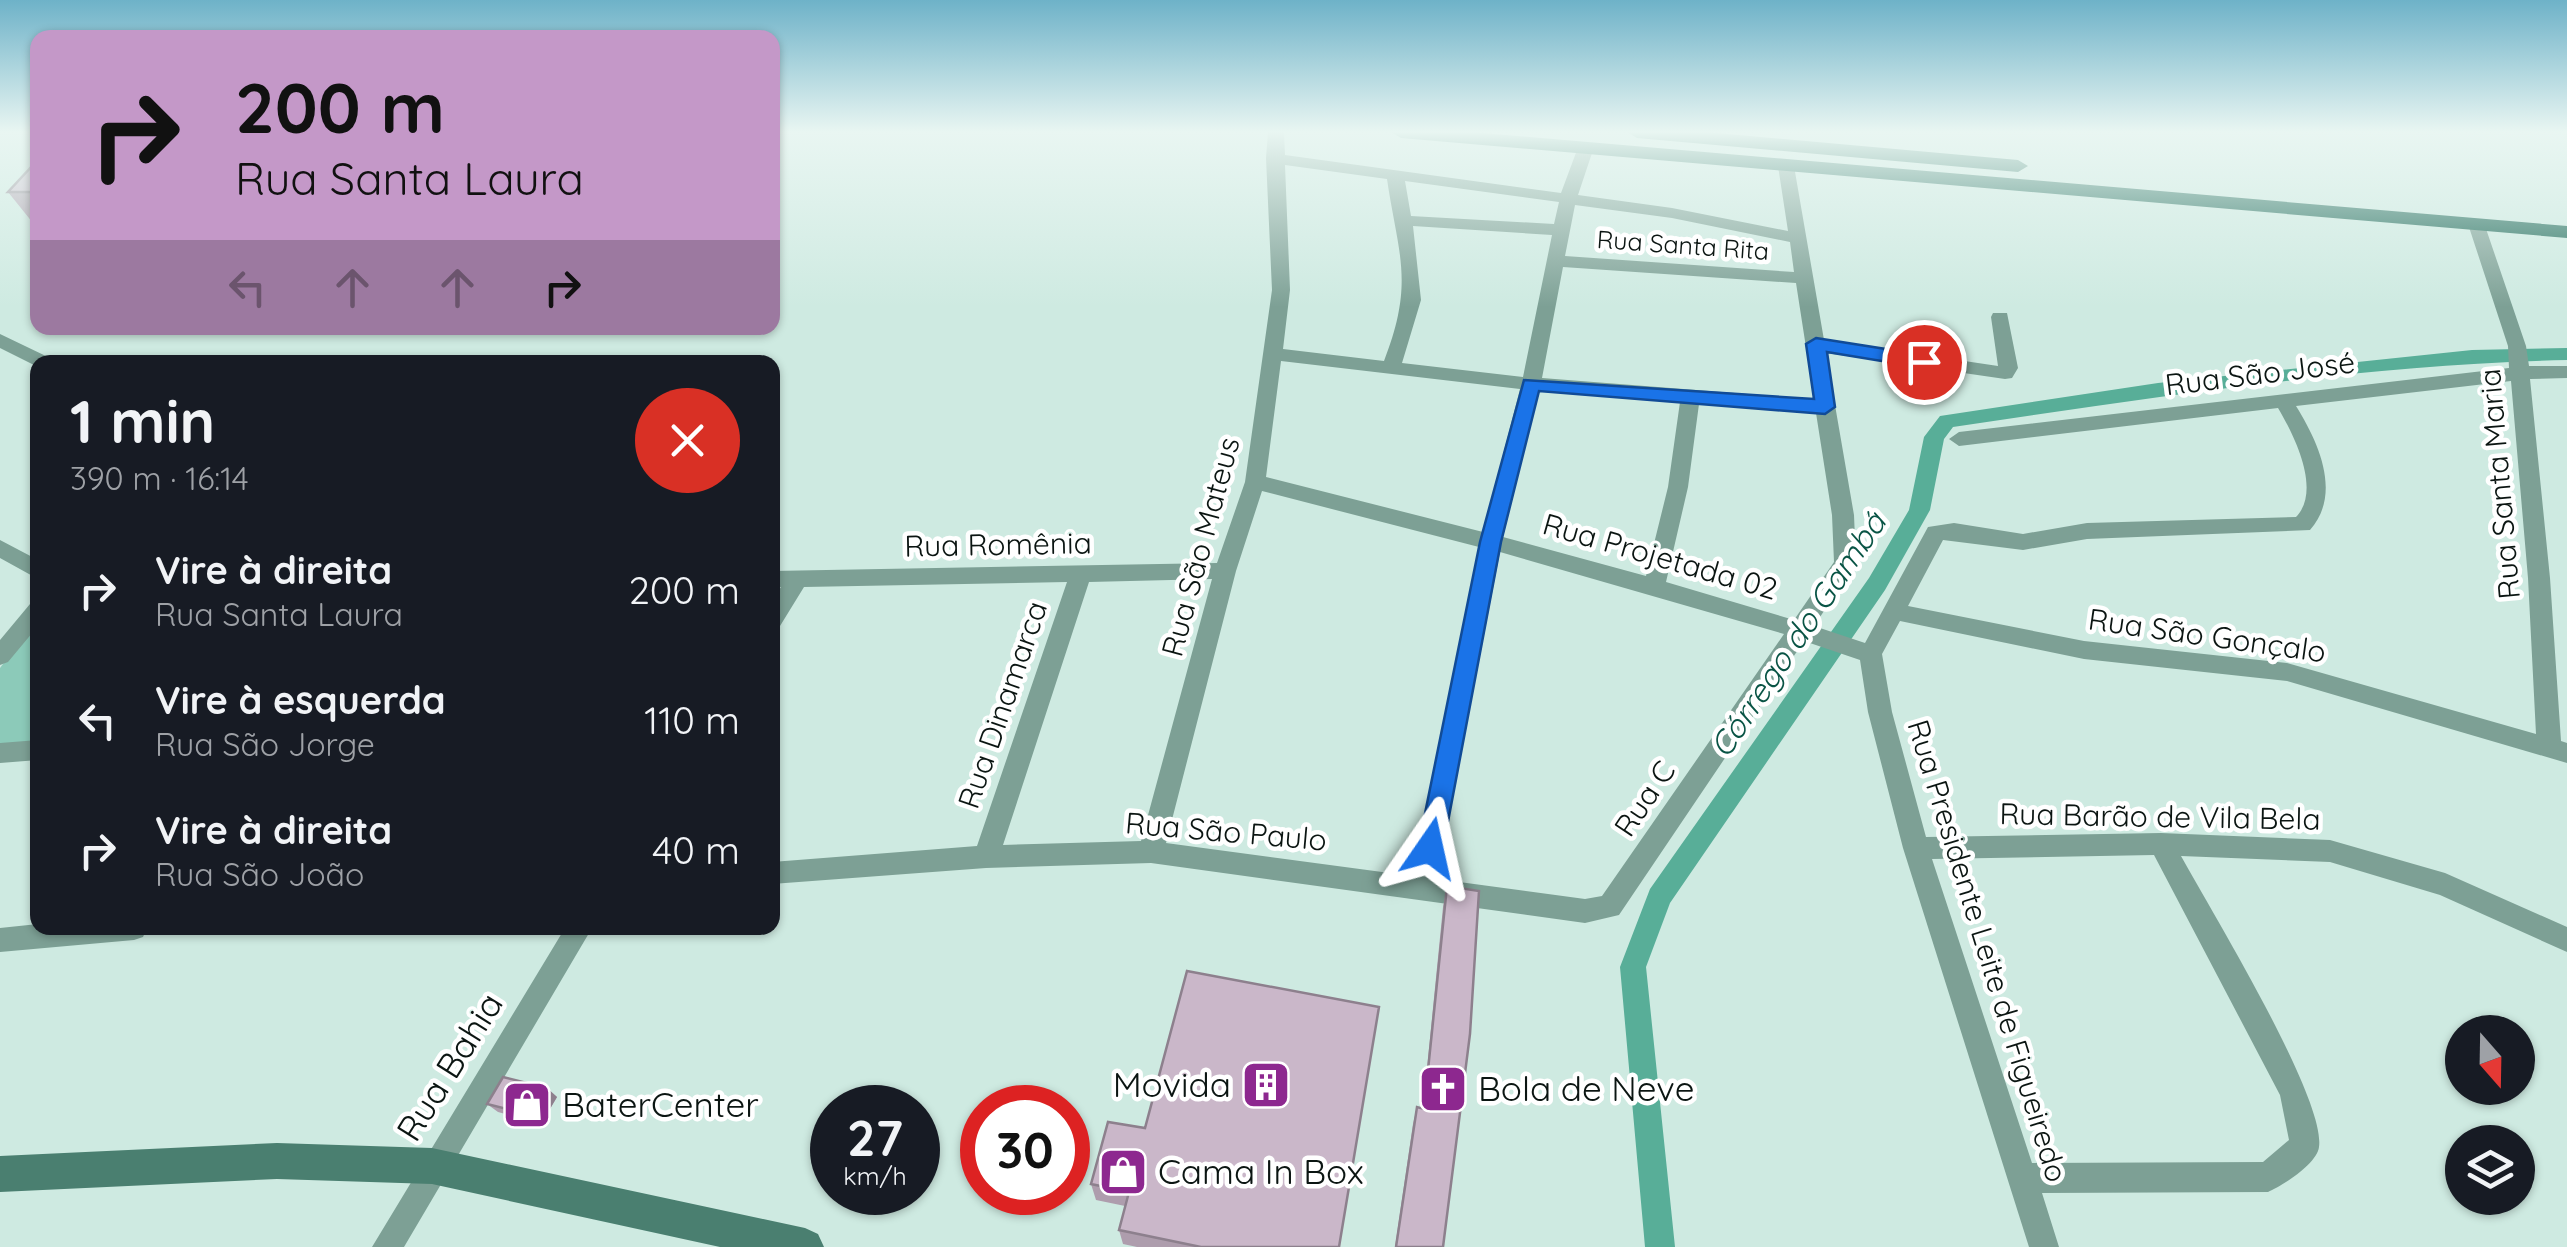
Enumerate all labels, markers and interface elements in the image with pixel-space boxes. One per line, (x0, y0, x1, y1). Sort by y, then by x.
text: 200 m (235, 63, 445, 151)
icon: right (70, 70, 200, 200)
text: Rua Santa Laura (235, 150, 584, 206)
street label: Rua Santa Rita (1596, 223, 1770, 266)
icon: left (220, 260, 275, 315)
icon: ahead (325, 260, 380, 315)
icon: ahead (430, 260, 485, 315)
icon: right (535, 260, 590, 315)
pin (1882, 320, 1967, 405)
icon: arrive (1897, 335, 1952, 390)
street label: Rua São José (2163, 343, 2357, 403)
street label: Rua Santa Maria (2470, 367, 2528, 601)
text: 1 min (70, 383, 215, 458)
button: close (635, 388, 740, 493)
street label: Rua São Mateus (1152, 433, 1248, 661)
text: 390 m · 16:14 (70, 458, 249, 498)
water label: Córrego do Gambá (1700, 503, 1895, 765)
street label: Rua Projetada 02 (1538, 504, 1782, 608)
street label: Rua Romênia (904, 523, 1092, 565)
text: Vire à direita (155, 546, 392, 594)
icon: right (70, 563, 125, 618)
text: 200 m (629, 566, 740, 614)
text: Rua Santa Laura (155, 594, 403, 634)
street label: Rua Dinamarca (949, 596, 1055, 813)
street label: Rua São Gonçalo (2086, 600, 2328, 670)
text: Vire à esquerda (155, 676, 446, 724)
icon: left (70, 693, 125, 748)
text: 110 m (644, 696, 740, 744)
street label: Rua Presidente Leite de Figueiredo (1899, 715, 2076, 1186)
text: Rua São Jorge (155, 724, 375, 764)
street label: Rua C (1605, 753, 1683, 843)
street label: Rua Barão de Vila Bela (1999, 794, 2321, 838)
position arrow (1378, 796, 1482, 900)
street label: Rua São Paulo (1124, 803, 1328, 859)
text: Vire à direita (155, 806, 392, 854)
icon: right (70, 823, 125, 878)
text: 40 m (652, 826, 740, 874)
text: Rua São João (155, 854, 364, 894)
street label: Rua Bahia (386, 984, 512, 1149)
north arrow (2445, 1015, 2535, 1105)
map controls (2445, 1015, 2535, 1215)
building icon: Movida (1240, 1059, 1292, 1111)
place label: Movida (1113, 1062, 1231, 1106)
church icon: Bola de Neve (1417, 1063, 1469, 1115)
place label: Bola de Neve (1478, 1066, 1694, 1110)
shop icon: BaterCenter (501, 1079, 553, 1131)
place label: BaterCenter (562, 1082, 759, 1126)
speed limit sign: 30 (960, 1085, 1090, 1215)
text: 27 (847, 1106, 903, 1169)
button: layers (2445, 1125, 2535, 1215)
shop icon: Cama In Box (1097, 1146, 1149, 1198)
place label: Cama In Box (1158, 1149, 1364, 1193)
text: km/h (843, 1160, 907, 1191)

